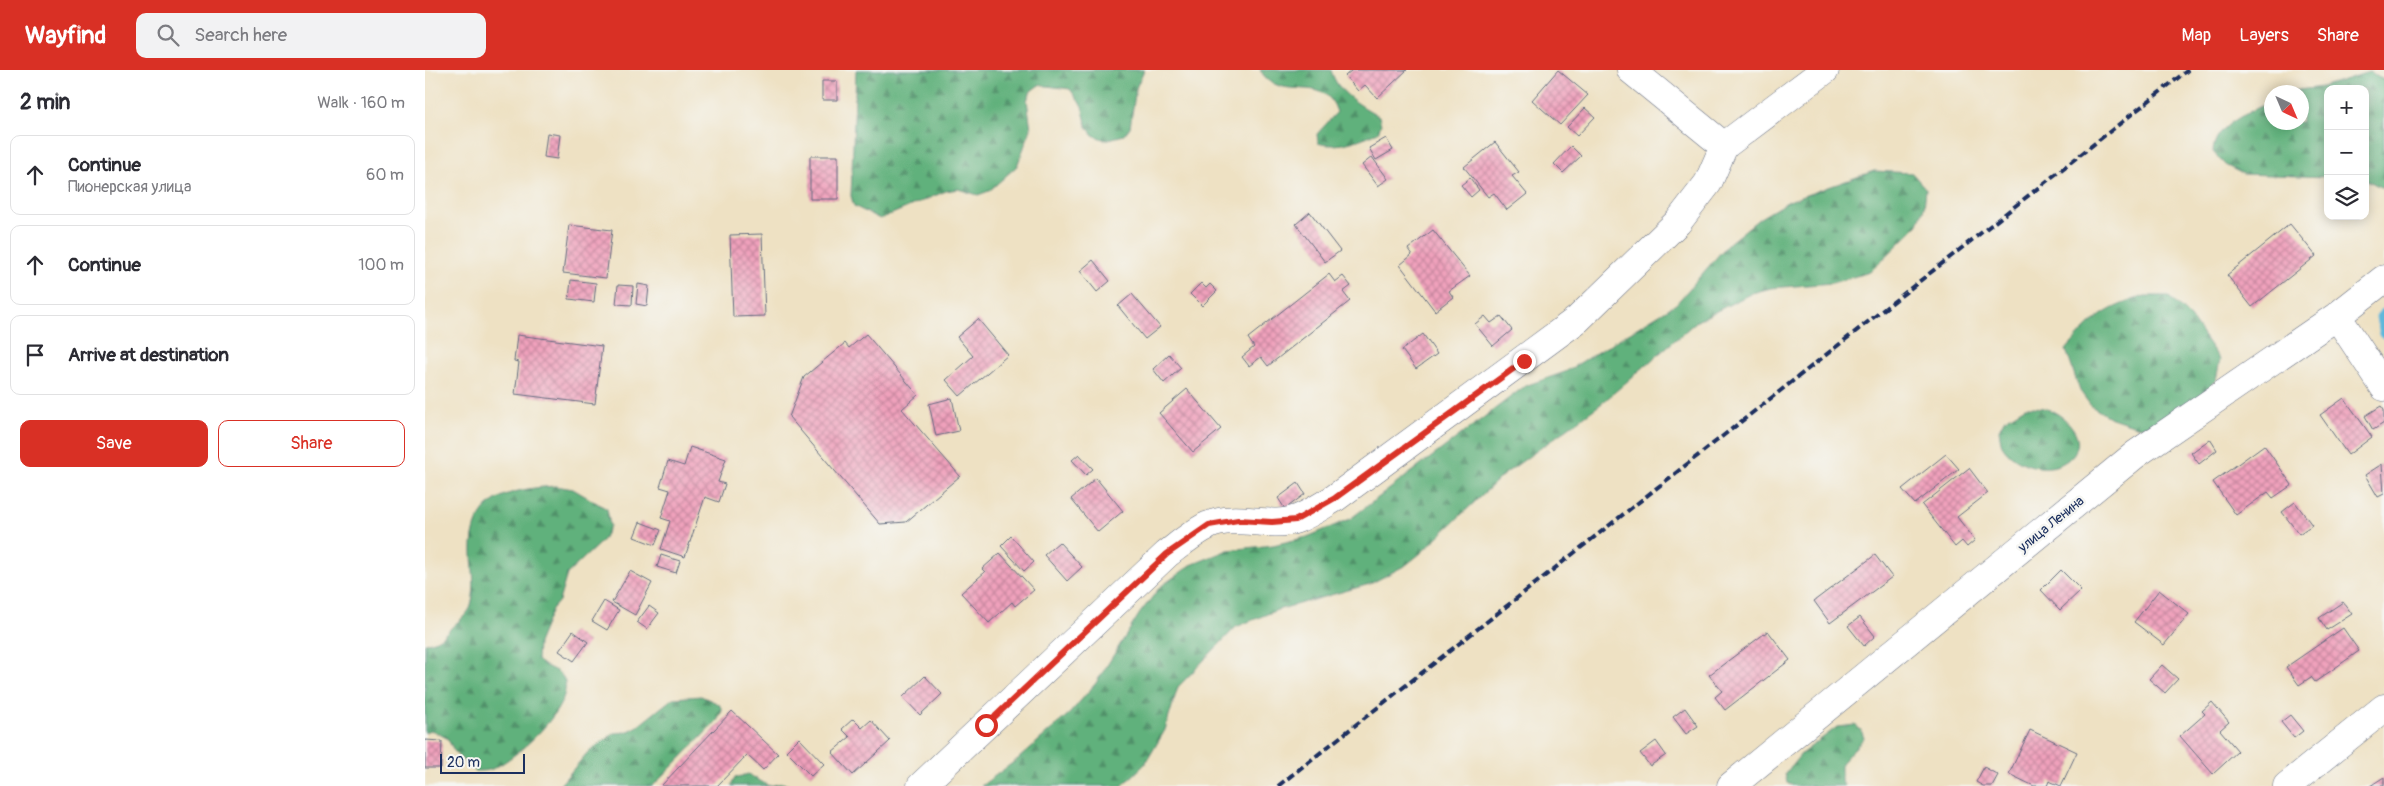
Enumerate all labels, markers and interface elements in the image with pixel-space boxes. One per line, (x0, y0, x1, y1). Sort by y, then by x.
search box (136, 13, 486, 58)
text: Wayfind (25, 21, 106, 50)
icon: search (154, 21, 182, 49)
text: Search here (194, 23, 287, 47)
text: Map (2182, 24, 2211, 47)
text: Layers (2239, 24, 2289, 47)
text: Share (2317, 24, 2359, 47)
north arrow (2264, 85, 2309, 130)
map controls (2324, 85, 2369, 220)
button: + (2324, 85, 2369, 130)
text: 2 min (20, 89, 70, 116)
text: Walk · 160 m (317, 93, 405, 113)
button: − (2324, 130, 2369, 175)
text: Continue (68, 153, 141, 177)
icon: ahead (21, 161, 49, 189)
text: 60 m (366, 165, 404, 185)
button: layers (2324, 175, 2369, 220)
text: Пионерская улица (68, 177, 191, 197)
icon: ahead (21, 251, 49, 279)
text: Continue (68, 253, 141, 277)
text: 100 m (358, 255, 404, 275)
icon: arrive (21, 341, 49, 369)
text: Arrive at destination (68, 343, 229, 367)
route end (1513, 350, 1536, 373)
button: Save (20, 420, 208, 467)
button: Share (218, 420, 405, 467)
street label: улица Ленина (2014, 492, 2087, 556)
route start (975, 714, 998, 737)
scale bar (440, 751, 525, 774)
text: 20 m (447, 754, 480, 771)

